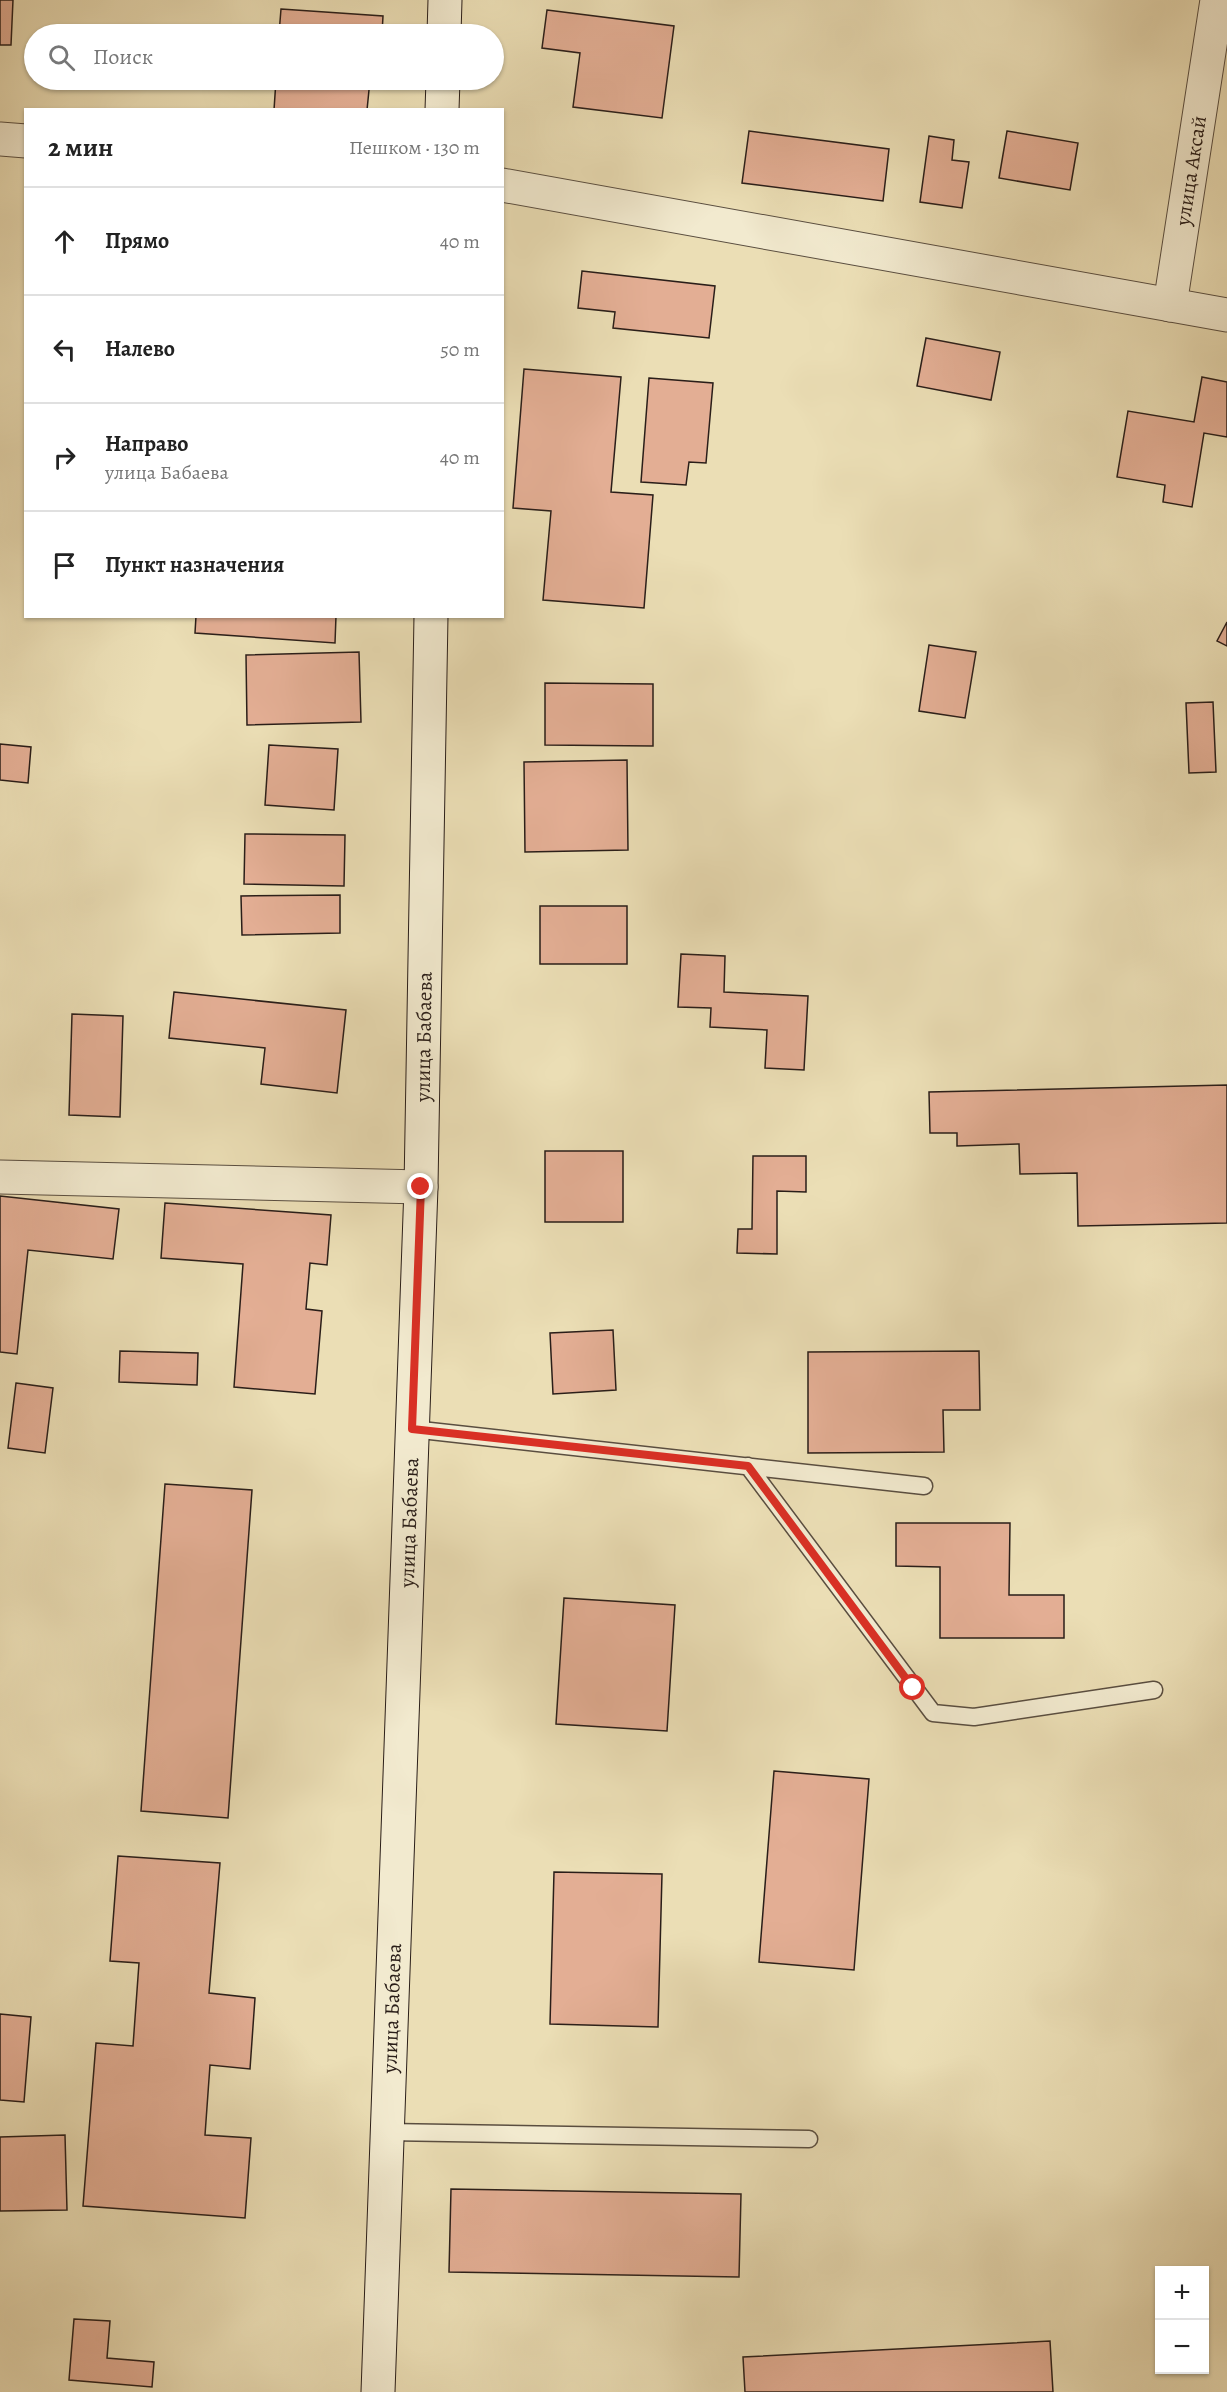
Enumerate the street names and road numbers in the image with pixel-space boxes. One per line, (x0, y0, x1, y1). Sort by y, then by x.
street label: улица Аксай (1168, 114, 1213, 229)
street label: улица Бабаева (408, 971, 439, 1103)
street label: улица Бабаева (393, 1457, 425, 1589)
street label: улица Бабаева (375, 1942, 408, 2075)

